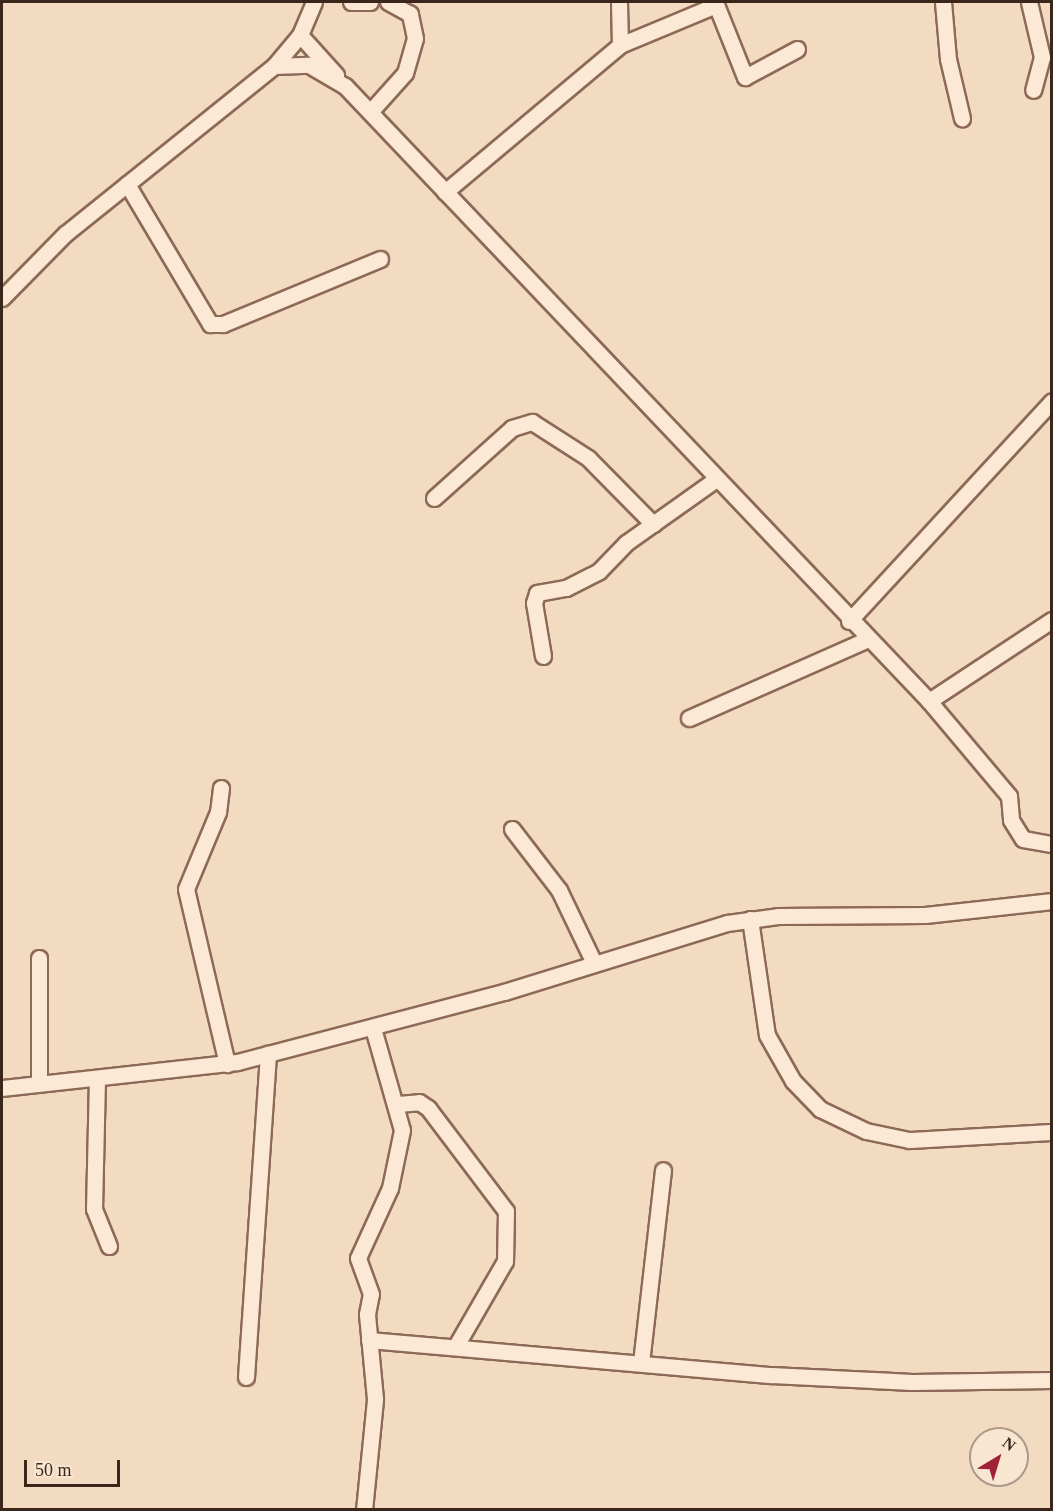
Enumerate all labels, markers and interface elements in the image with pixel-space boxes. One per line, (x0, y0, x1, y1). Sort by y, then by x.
north arrow (969, 1427, 1029, 1487)
text: N (999, 1434, 1019, 1454)
scale bar (27, 1448, 123, 1486)
text: 50 m (35, 1460, 72, 1480)

